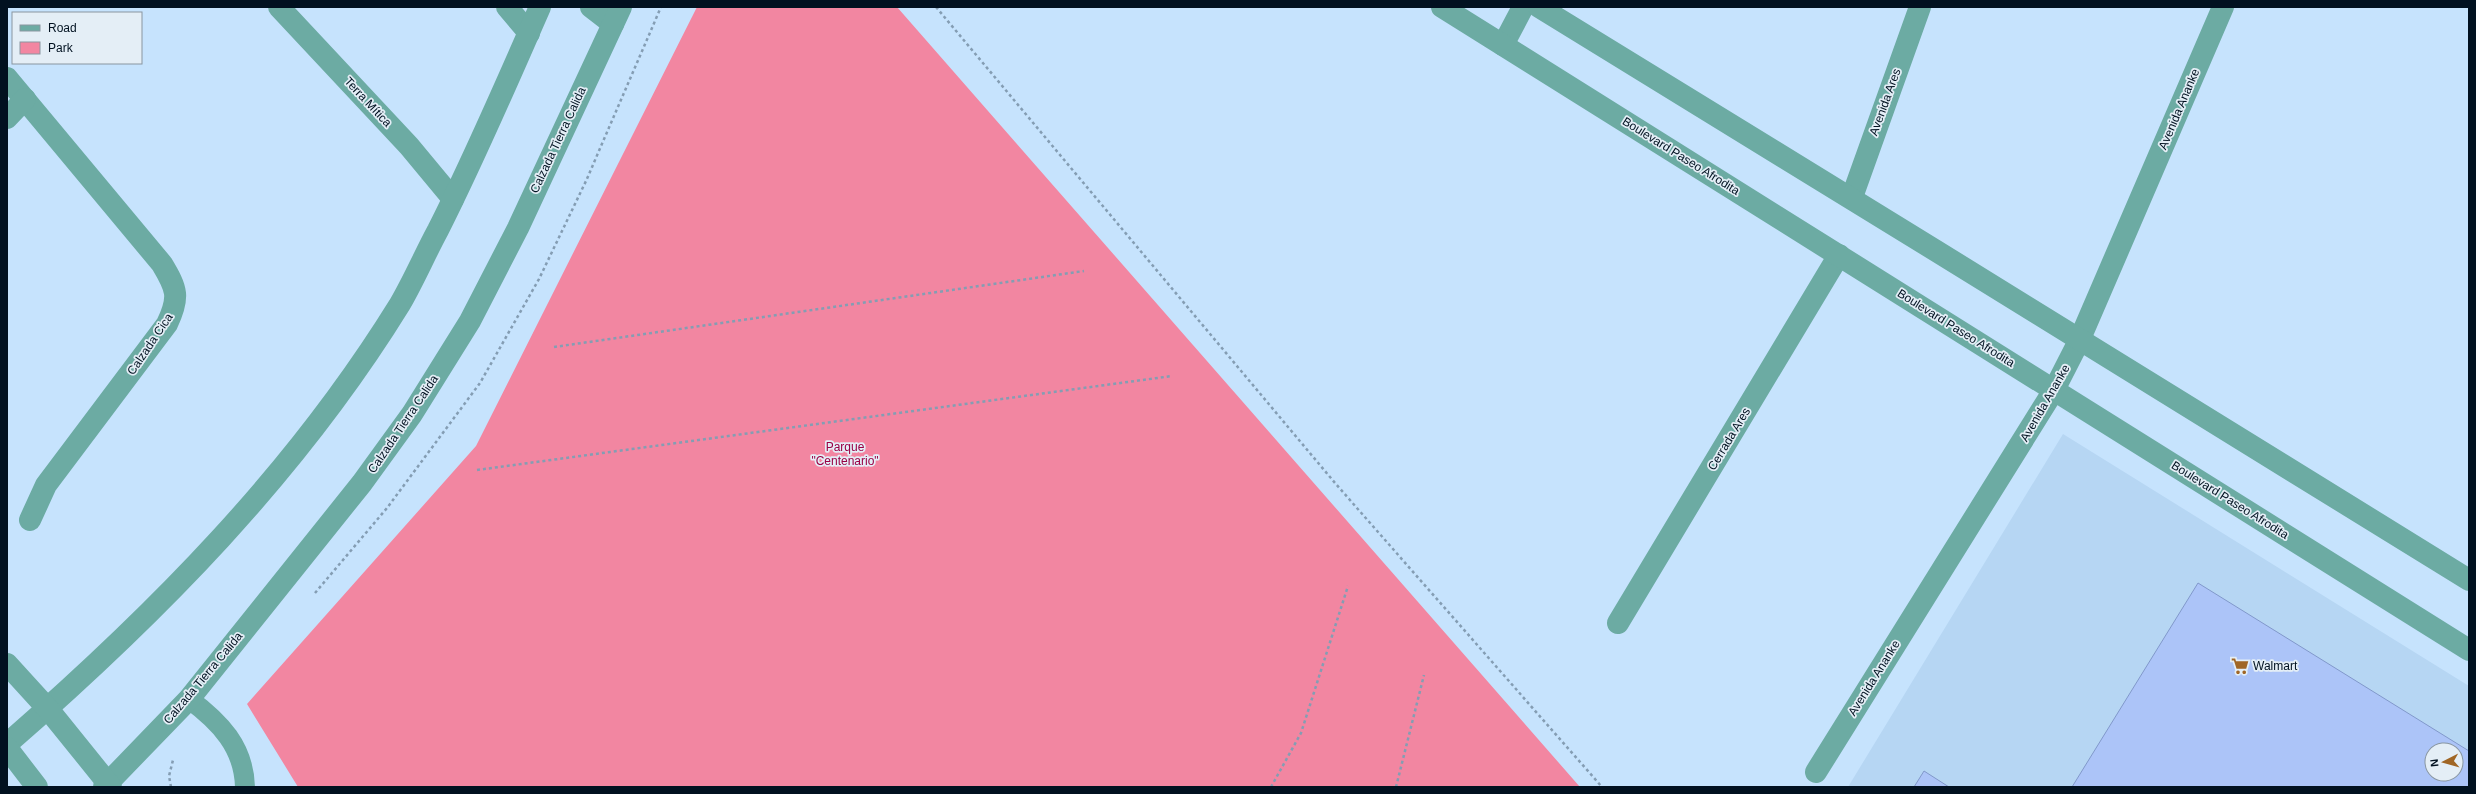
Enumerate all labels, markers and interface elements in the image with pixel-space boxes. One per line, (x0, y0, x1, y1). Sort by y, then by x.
legend (12, 12, 142, 64)
text: Road (48, 21, 77, 35)
text: Park (48, 41, 74, 55)
street label: Avenida Ares (1866, 66, 1904, 138)
street label: Avenida Ananke (2156, 66, 2202, 152)
street label: Terra Mítica (342, 74, 395, 130)
street label: Calzada Tierra Calida (527, 84, 589, 195)
street label: Boulevard Paseo Afrodita (1620, 114, 1742, 198)
street label: Boulevard Paseo Afrodita (1895, 286, 2017, 370)
street label: Calzada Cica (124, 310, 176, 378)
street label: Avenida Ananke (2017, 362, 2073, 444)
street label: Calzada Tierra Calida (365, 372, 441, 476)
street label: Cerrada Ares (1705, 405, 1753, 473)
park label: Parque "Centenario" (811, 440, 879, 468)
street label: Boulevard Paseo Afrodita (2169, 458, 2291, 542)
street label: Calzada Tierra Calida (161, 629, 246, 727)
street label: Avenida Ananke (1845, 637, 1903, 718)
supermarket icon: Walmart (2230, 656, 2250, 676)
place label: Walmart (2253, 659, 2298, 673)
north arrow (2424, 742, 2464, 782)
text: N (2428, 758, 2440, 768)

